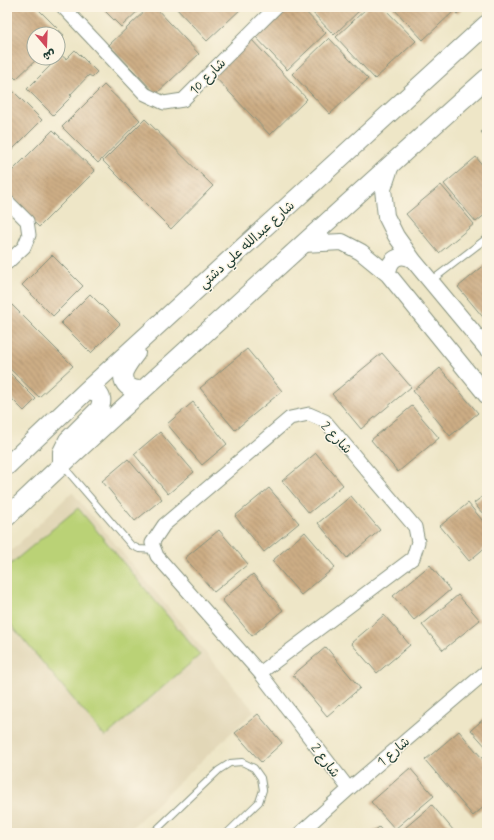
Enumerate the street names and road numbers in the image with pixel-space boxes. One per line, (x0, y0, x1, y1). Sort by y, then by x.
street label: شارع 10 (186, 55, 230, 99)
street label: شارع عبدالله علي دشتي (195, 197, 300, 294)
street label: شارع 2 (317, 418, 355, 458)
street label: شارع 1 (374, 734, 414, 771)
street label: شارع 2 (307, 741, 343, 781)

